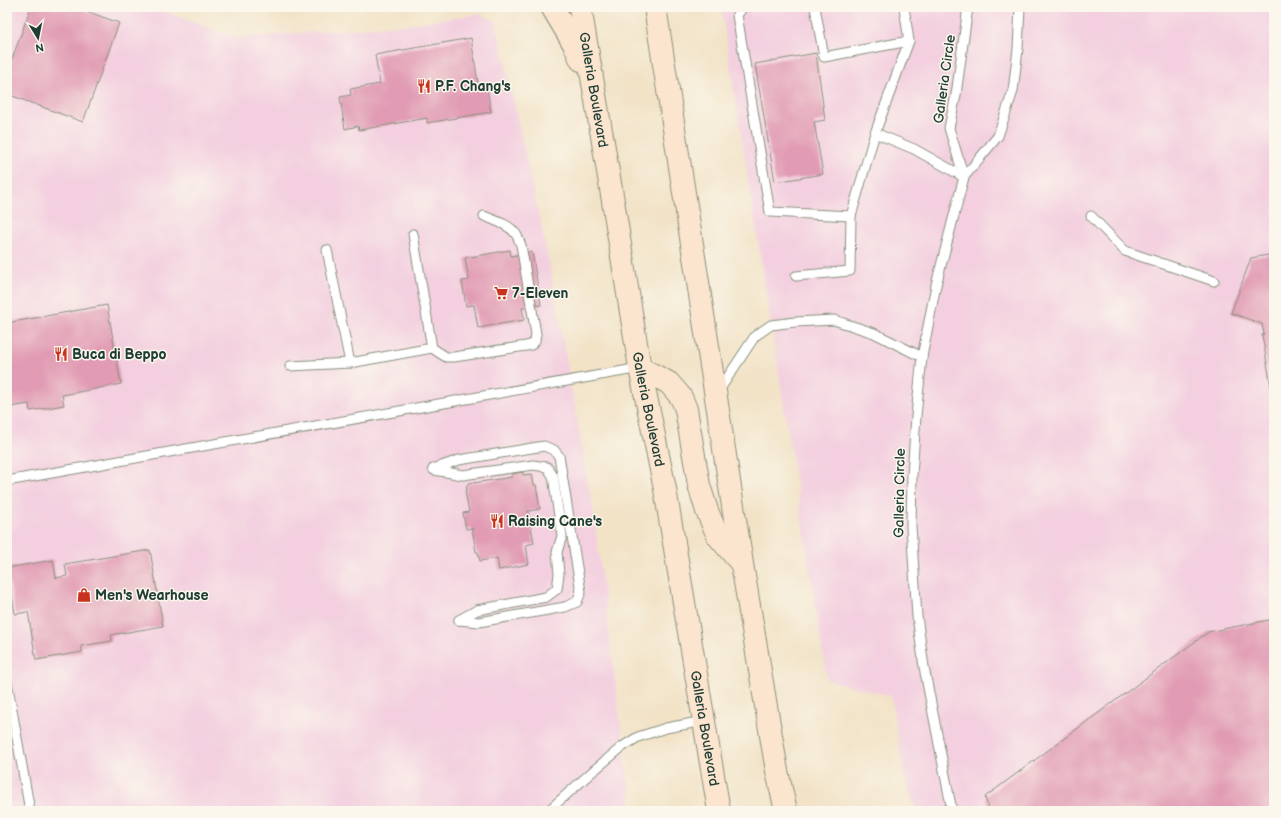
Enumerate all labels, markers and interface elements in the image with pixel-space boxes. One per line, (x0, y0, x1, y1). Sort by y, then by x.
north arrow (18, 18, 58, 58)
street label: Galleria Boulevard (575, 31, 612, 149)
street label: Galleria Circle (930, 33, 959, 125)
text: N (34, 40, 45, 54)
restaurant icon: P.F. Chang's (416, 78, 432, 94)
place label: P.F. Chang's (435, 78, 511, 95)
supermarket icon: 7-Eleven (493, 285, 509, 301)
place label: 7-Eleven (512, 285, 569, 302)
restaurant icon: Buca di Beppo (53, 346, 69, 362)
place label: Buca di Beppo (72, 346, 167, 363)
street label: Galleria Boulevard (629, 351, 668, 468)
street label: Galleria Circle (890, 448, 909, 538)
restaurant icon: Raising Cane's (489, 513, 505, 529)
place label: Raising Cane's (508, 513, 602, 530)
shop icon: Men's Wearhouse (76, 587, 92, 603)
place label: Men's Wearhouse (95, 587, 209, 604)
street label: Galleria Boulevard (687, 669, 723, 787)

